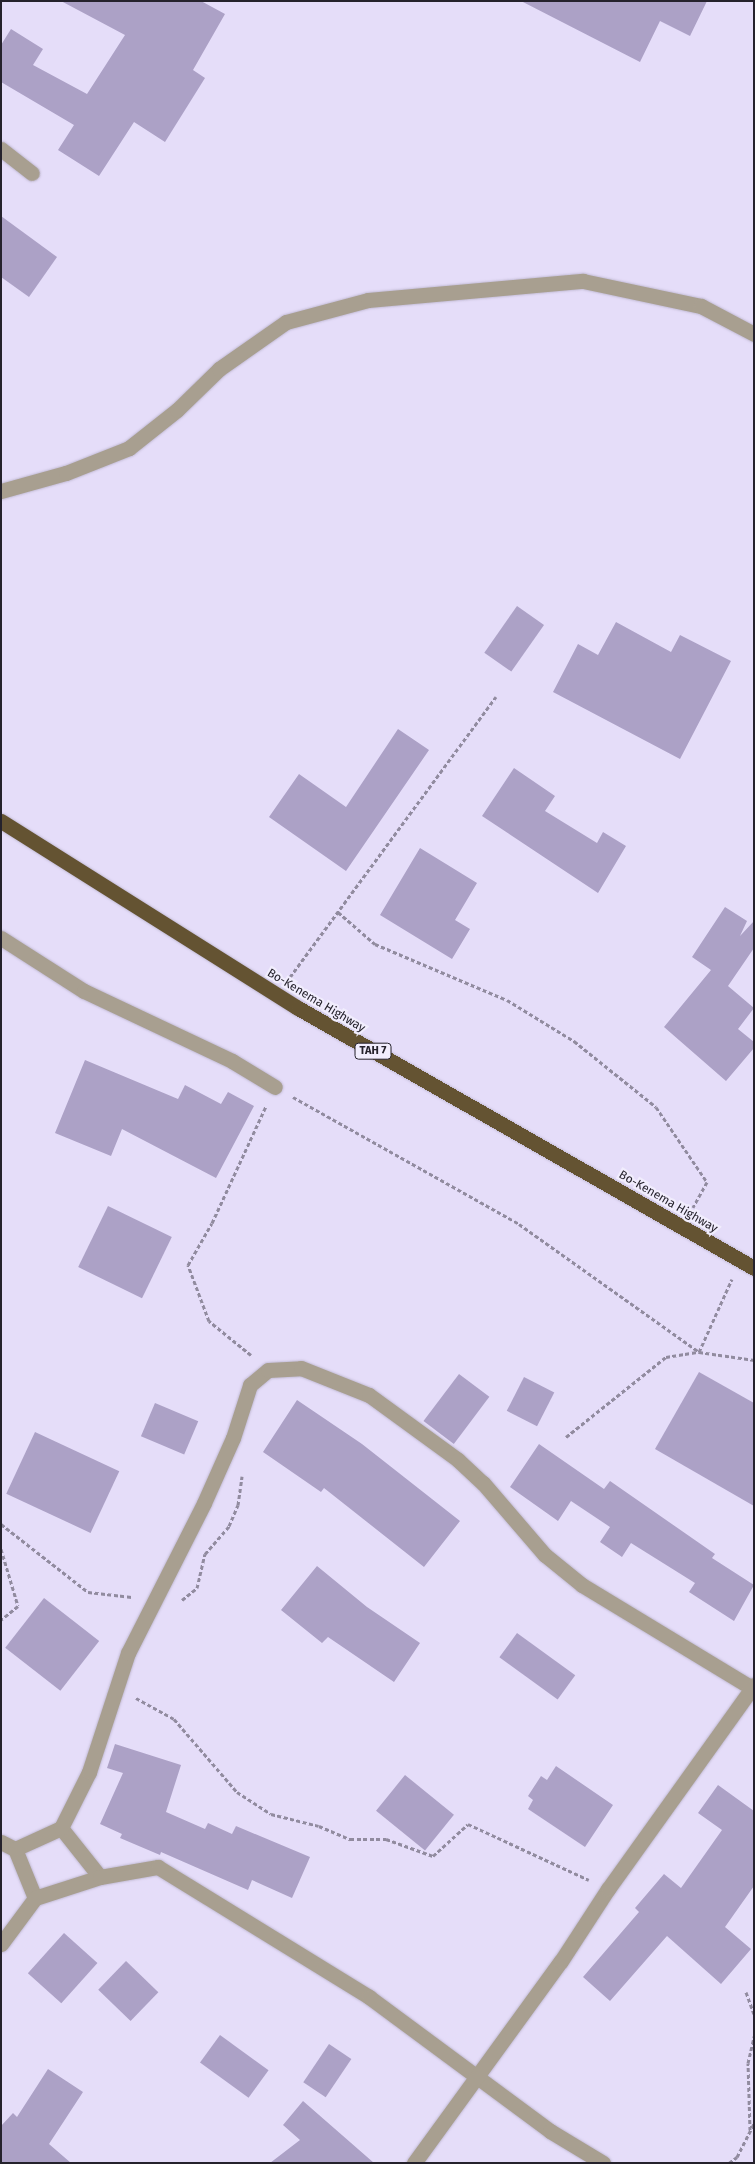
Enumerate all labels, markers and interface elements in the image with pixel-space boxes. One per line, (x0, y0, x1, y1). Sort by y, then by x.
street label: Bo-Kenema Highway (264, 966, 368, 1036)
road number: TAH 7 (354, 1042, 392, 1060)
street label: Bo-Kenema Highway (616, 1168, 720, 1236)

